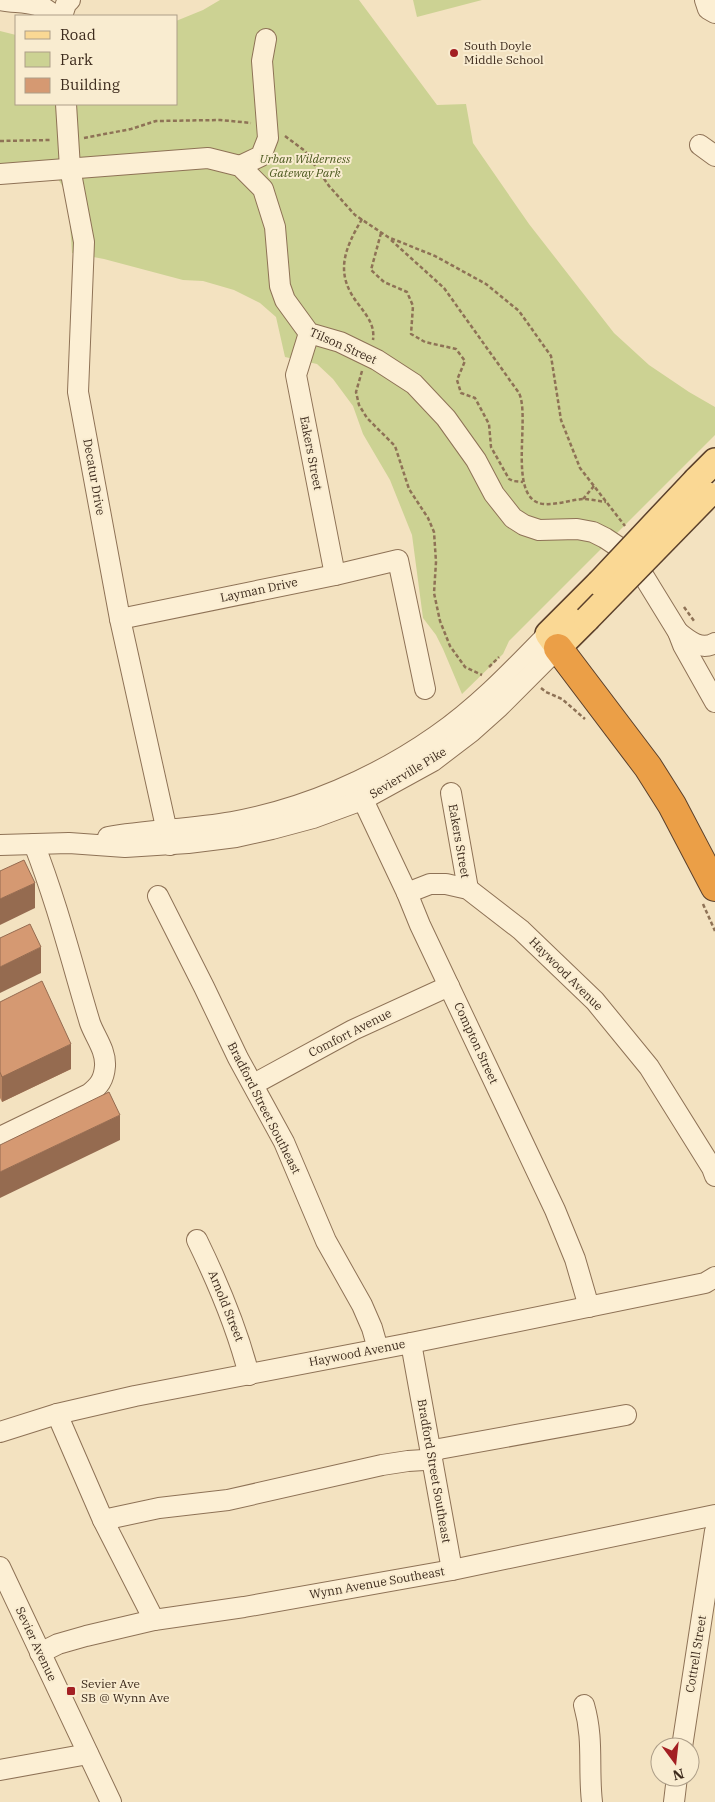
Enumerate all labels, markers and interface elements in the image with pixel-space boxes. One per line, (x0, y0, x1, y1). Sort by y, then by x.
legend (15, 15, 178, 105)
text: Road (60, 25, 96, 44)
place label: South Doyle Middle School (464, 38, 544, 67)
marker: South Doyle Middle School (448, 47, 460, 59)
text: Park (60, 50, 93, 69)
text: Building (60, 75, 120, 94)
park label: Urban Wilderness Gateway Park (259, 151, 351, 180)
street label: Tilson Street (307, 324, 379, 367)
street label: Eakers Street (297, 415, 326, 491)
street label: Decatur Drive (80, 437, 109, 516)
street label: Layman Drive (219, 574, 299, 605)
street label: Sevierville Pike (367, 744, 449, 801)
street label: Eakers Street (446, 803, 473, 879)
street label: Haywood Avenue (526, 934, 606, 1014)
street label: Compton Street (451, 1000, 502, 1086)
street label: Comfort Avenue (306, 1005, 394, 1060)
street label: Bradford Street Southeast (225, 1039, 304, 1176)
street label: Arnold Street (205, 1268, 248, 1344)
street label: Haywood Avenue (307, 1336, 406, 1369)
street label: Bradford Street Southeast (414, 1398, 455, 1544)
street label: Wynn Avenue Southeast (308, 1563, 446, 1602)
street label: Sevier Avenue (13, 1604, 60, 1683)
street label: Cottrell Street (682, 1614, 709, 1694)
place label: Sevier Ave SB @ Wynn Ave (81, 1676, 169, 1705)
marker: Sevier Ave SB @ Wynn Ave (65, 1685, 77, 1697)
north arrow (650, 1737, 700, 1787)
text: N (671, 1764, 686, 1785)

